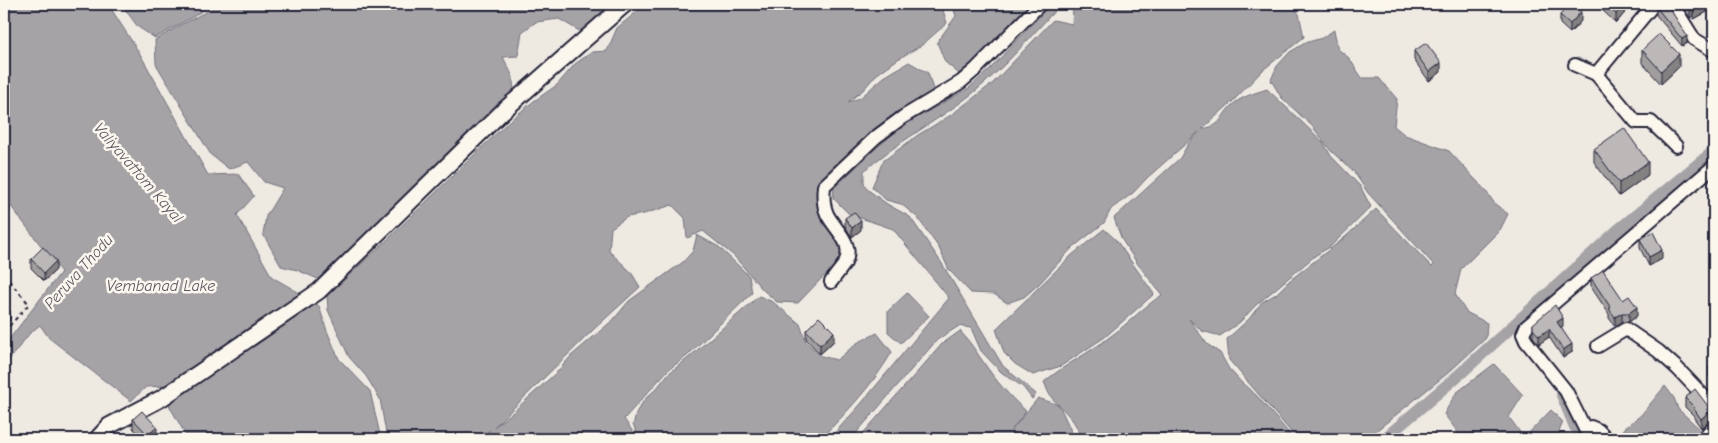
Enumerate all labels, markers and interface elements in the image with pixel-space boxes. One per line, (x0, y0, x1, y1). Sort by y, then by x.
water label: Valiyavattom Kayal (90, 119, 187, 227)
water label: Peruva Thodu (41, 231, 117, 313)
water label: Vembanad Lake (107, 277, 215, 295)

